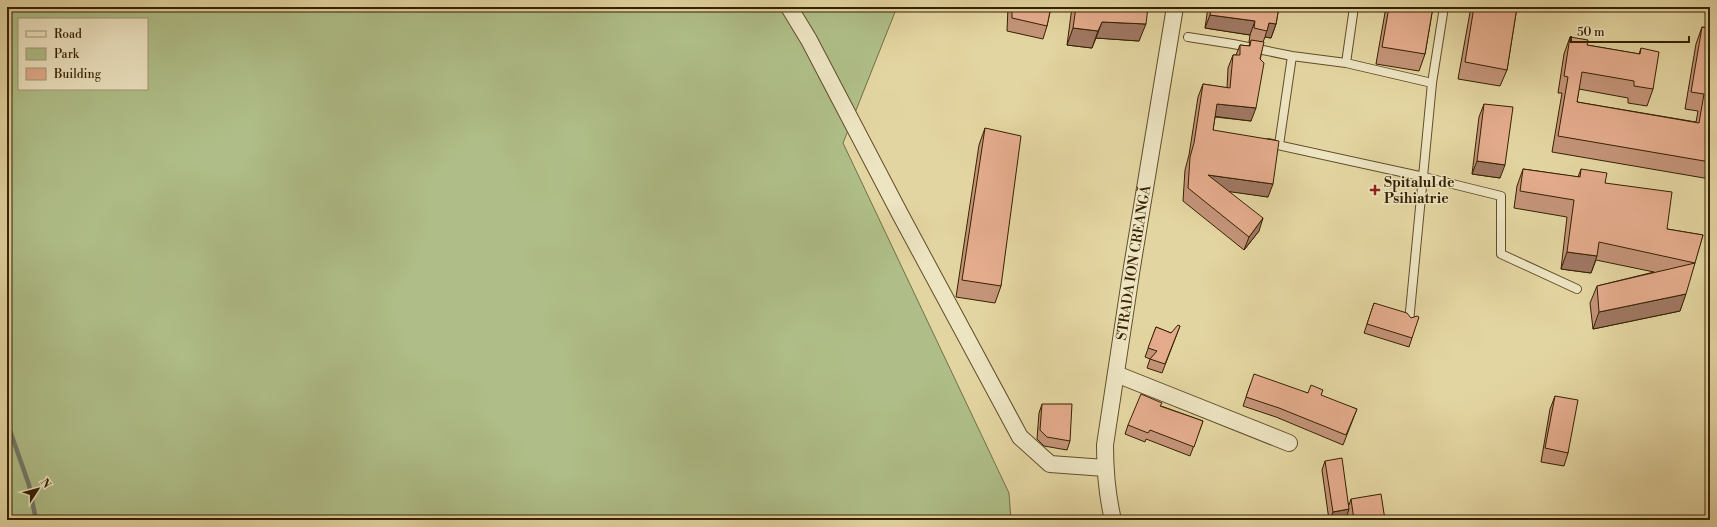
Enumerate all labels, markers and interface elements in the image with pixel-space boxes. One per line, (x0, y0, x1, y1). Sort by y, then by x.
legend (18, 18, 148, 90)
scale bar (1571, 18, 1689, 44)
text: 50 m (1577, 25, 1605, 40)
text: Road (54, 27, 82, 42)
text: Park (54, 47, 80, 62)
text: Building (53, 67, 102, 82)
place label: Spitalul de Psihiatrie (1384, 174, 1455, 208)
street label: STRADA ION CREANGĂ (1113, 183, 1155, 342)
marker: Spitalul de Psihiatrie (1369, 184, 1381, 196)
north arrow (18, 469, 58, 509)
text: N (37, 476, 54, 492)

